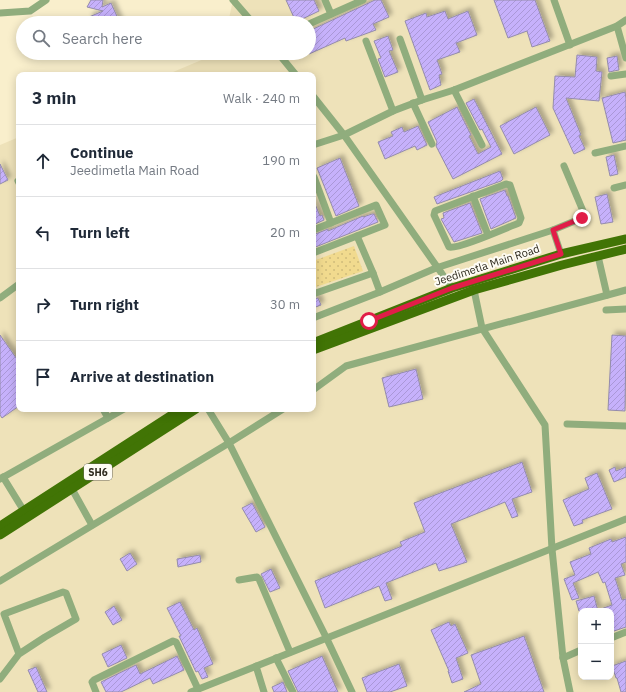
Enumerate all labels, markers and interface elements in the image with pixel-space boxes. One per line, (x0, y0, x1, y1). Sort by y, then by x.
search box (16, 16, 316, 60)
icon: search (30, 27, 52, 49)
text: Search here (62, 29, 142, 48)
text: 3 min (32, 87, 76, 109)
text: Walk · 240 m (223, 90, 300, 107)
text: Continue (70, 143, 134, 162)
icon: ahead (32, 150, 54, 172)
text: 190 m (262, 152, 300, 169)
text: Jeedimetla Main Road (70, 162, 199, 179)
route end (573, 209, 591, 227)
icon: left (32, 222, 54, 244)
text: Turn left (70, 223, 130, 242)
text: 20 m (270, 224, 300, 241)
street label: Jeedimetla Main Road (433, 241, 541, 289)
icon: right (32, 294, 54, 316)
text: Turn right (70, 295, 139, 314)
text: 30 m (270, 296, 300, 313)
route start (360, 312, 378, 330)
icon: arrive (32, 366, 54, 388)
text: Arrive at destination (70, 367, 214, 386)
road number: SH6 (84, 464, 112, 480)
map controls (578, 608, 614, 680)
button: + (578, 608, 614, 644)
button: − (578, 644, 614, 680)

